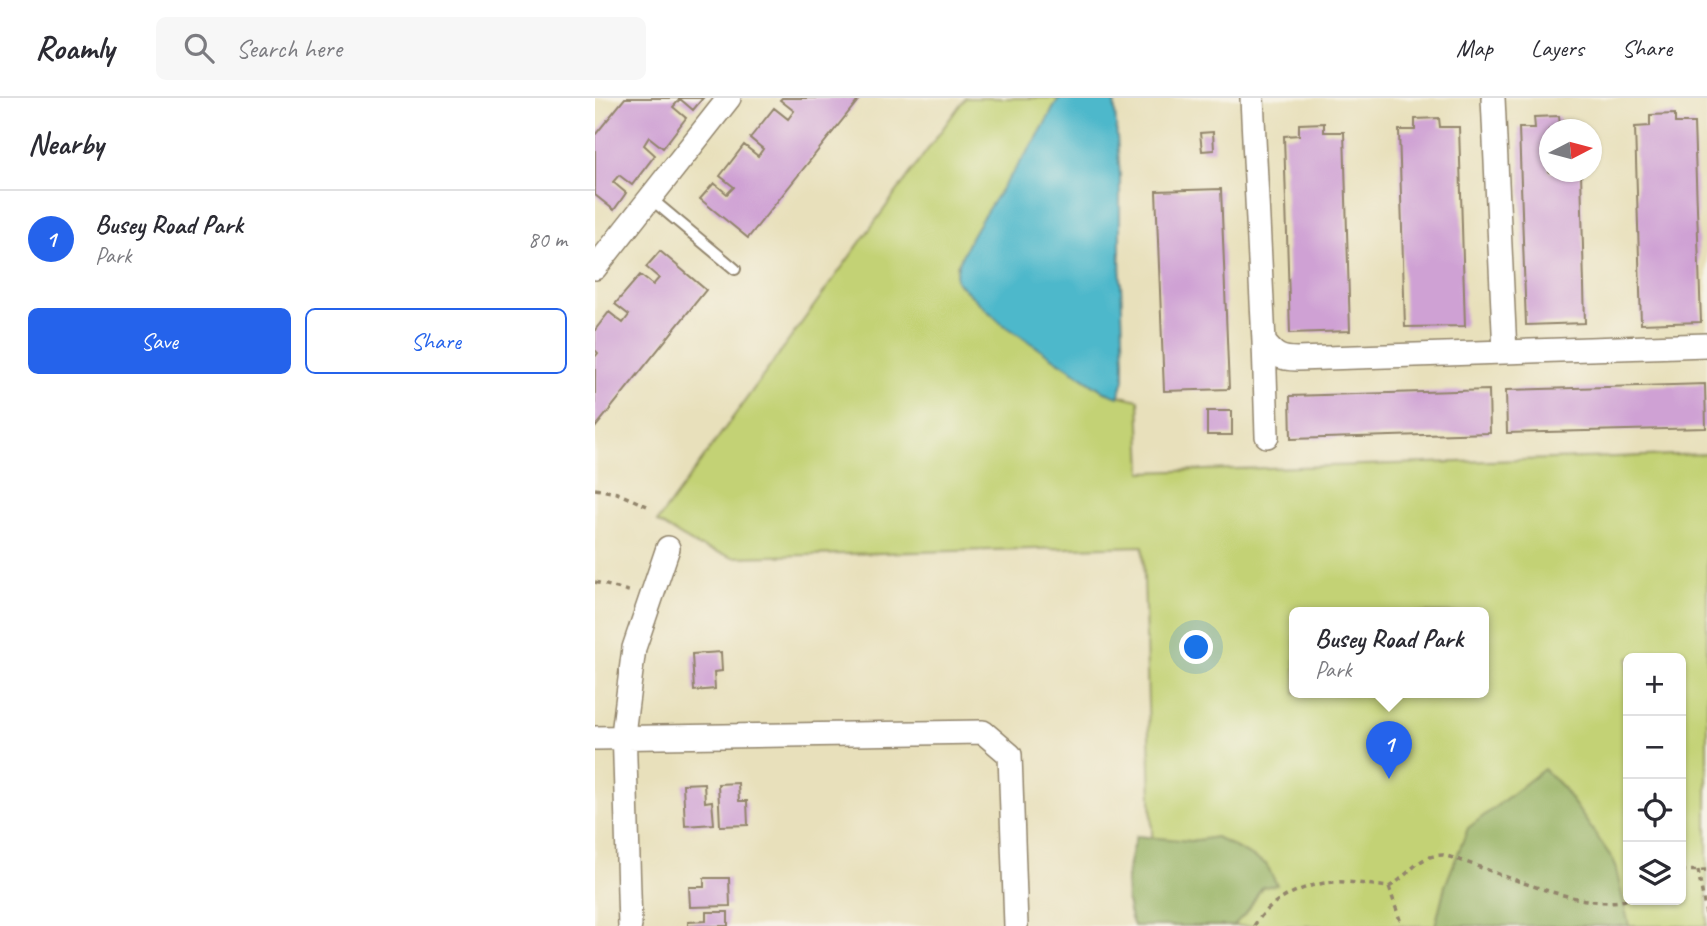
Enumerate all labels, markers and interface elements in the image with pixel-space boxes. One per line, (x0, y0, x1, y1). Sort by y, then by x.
search box (156, 17, 646, 80)
text: Roamly (35, 27, 114, 69)
icon: search (180, 29, 218, 67)
text: Search here (236, 32, 342, 65)
text: Map (1456, 33, 1493, 63)
text: Layers (1531, 33, 1584, 63)
text: Share (1622, 33, 1672, 63)
north arrow (1539, 119, 1602, 182)
text: Nearby (28, 125, 104, 163)
text: Busey Road Park (95, 208, 243, 241)
text: 1 (46, 225, 56, 254)
text: 80 m (528, 225, 567, 254)
text: Park (95, 241, 131, 270)
button: Save (28, 308, 291, 374)
button: Share (305, 308, 567, 374)
popup (1289, 607, 1489, 698)
text: Busey Road Park (1315, 622, 1463, 655)
your location (1179, 630, 1213, 664)
map controls (1623, 653, 1686, 905)
button: + (1623, 653, 1686, 716)
text: Park (1315, 655, 1352, 684)
button: − (1623, 716, 1686, 779)
pin: 1 (1366, 721, 1412, 779)
button: locate (1623, 779, 1686, 842)
button: layers (1623, 842, 1686, 905)

